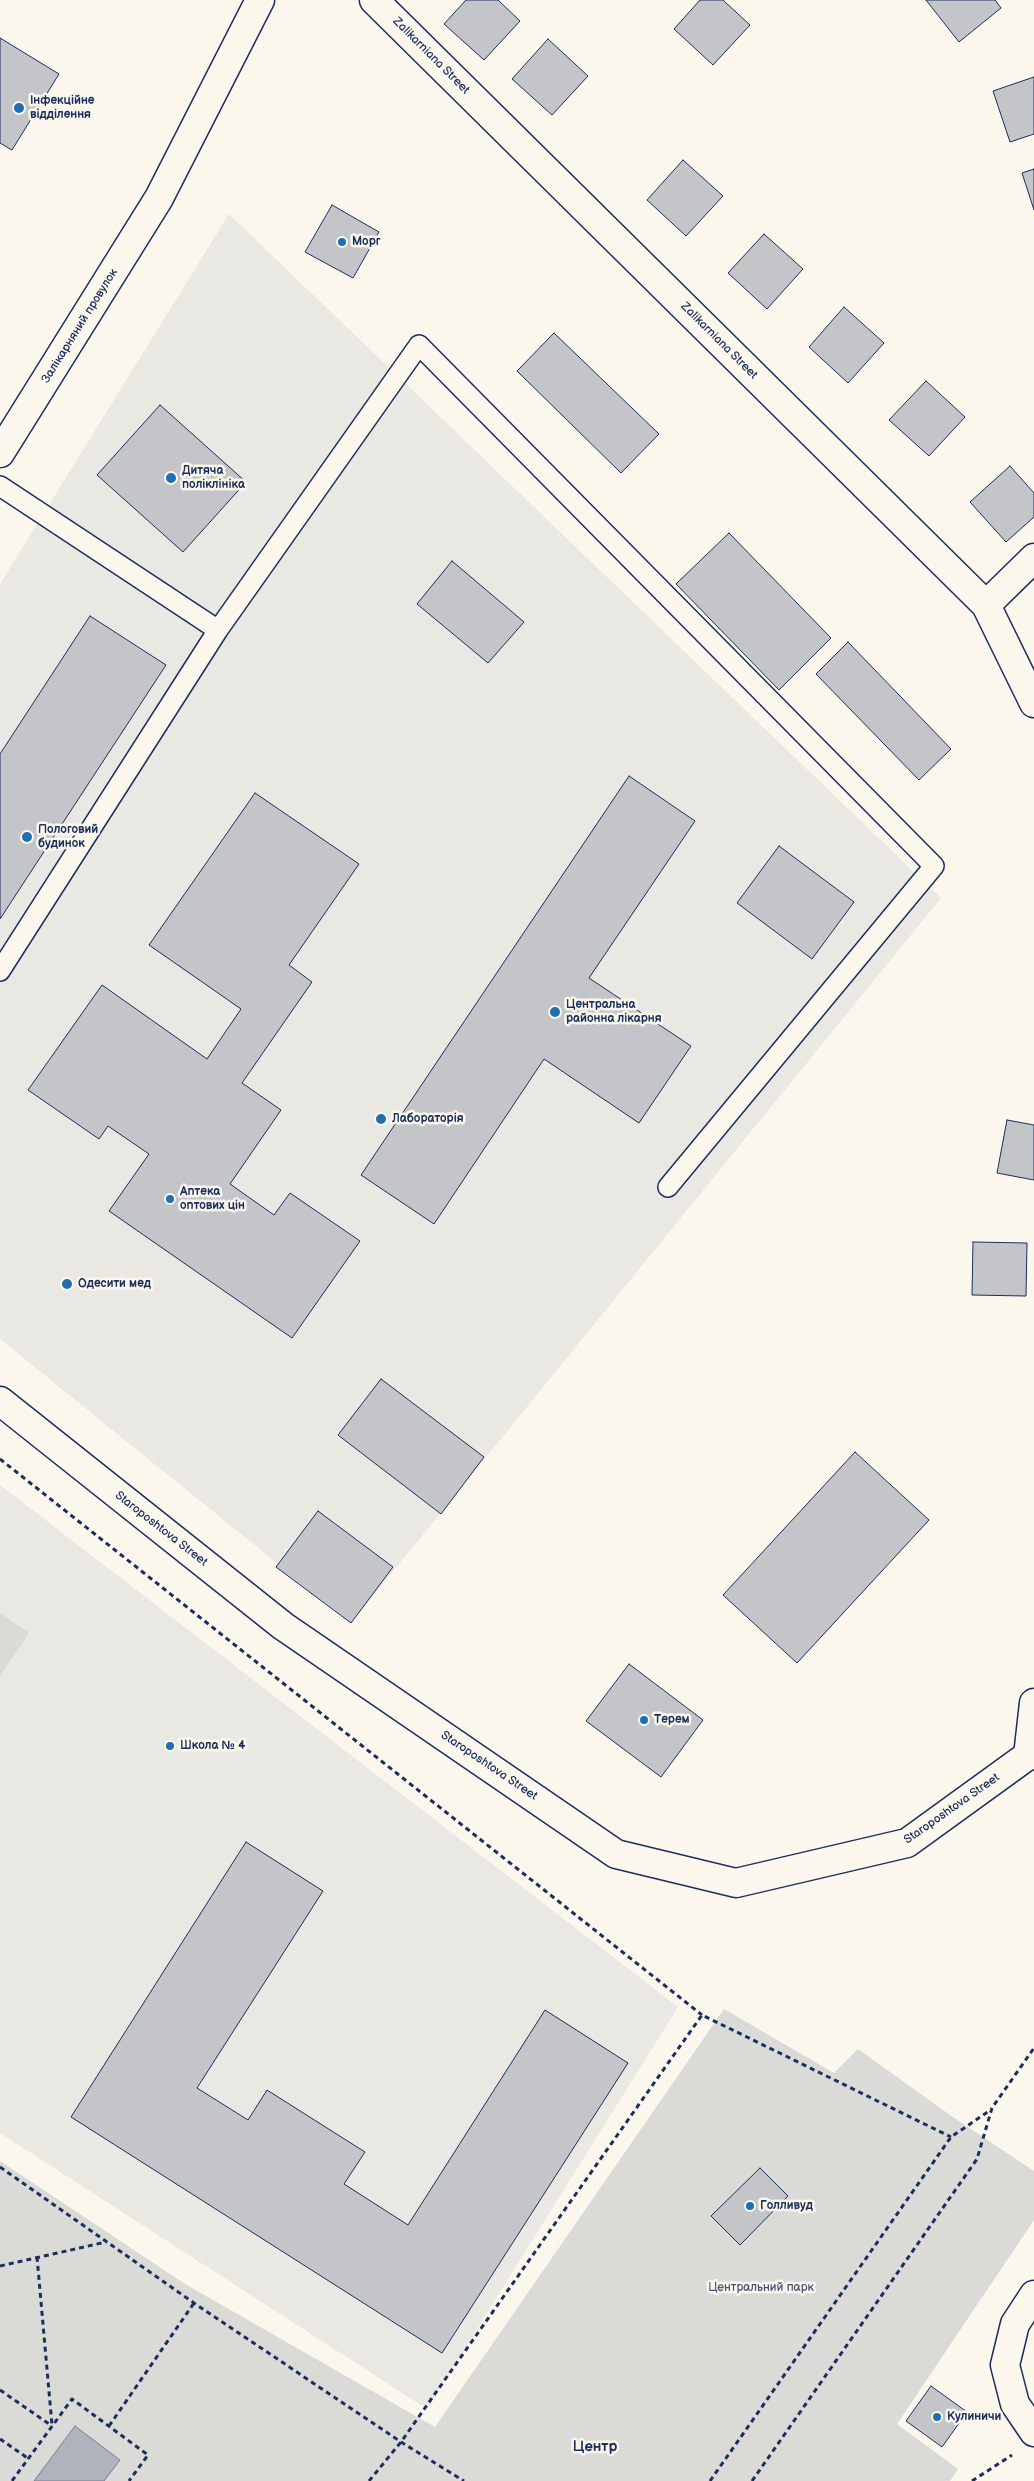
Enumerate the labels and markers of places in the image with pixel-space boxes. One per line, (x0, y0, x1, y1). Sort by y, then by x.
place label: Інфекційне відділення (30, 94, 94, 122)
marker: Інфекційне відділення (12, 101, 26, 115)
place label: Морг (352, 235, 381, 249)
marker: Морг (336, 236, 348, 248)
place label: Дитяча поліклініка (182, 464, 245, 492)
marker: Дитяча поліклініка (164, 471, 178, 485)
place label: Пологовий будинок (38, 823, 98, 851)
marker: Пологовий будинок (20, 830, 34, 844)
place label: Центральна районна лікарня (566, 998, 662, 1026)
marker: Центральна районна лікарня (548, 1005, 562, 1019)
marker: Лабораторія (374, 1112, 388, 1126)
place label: Лабораторія (392, 1112, 464, 1126)
place label: Аптека оптових цін (180, 1185, 245, 1213)
marker: Аптека оптових цін (164, 1193, 176, 1205)
marker: Одесити мед (60, 1277, 74, 1291)
place label: Одесити мед (78, 1277, 151, 1291)
place label: Терем (654, 1713, 690, 1727)
marker: Терем (638, 1714, 650, 1726)
place label: Школа № 4 (180, 1739, 245, 1753)
marker: Школа № 4 (164, 1740, 176, 1752)
place label: Голливуд (760, 2199, 813, 2213)
marker: Голливуд (744, 2200, 756, 2212)
place label: Кулиничи (947, 2410, 1001, 2424)
marker: Кулиничи (931, 2411, 943, 2423)

